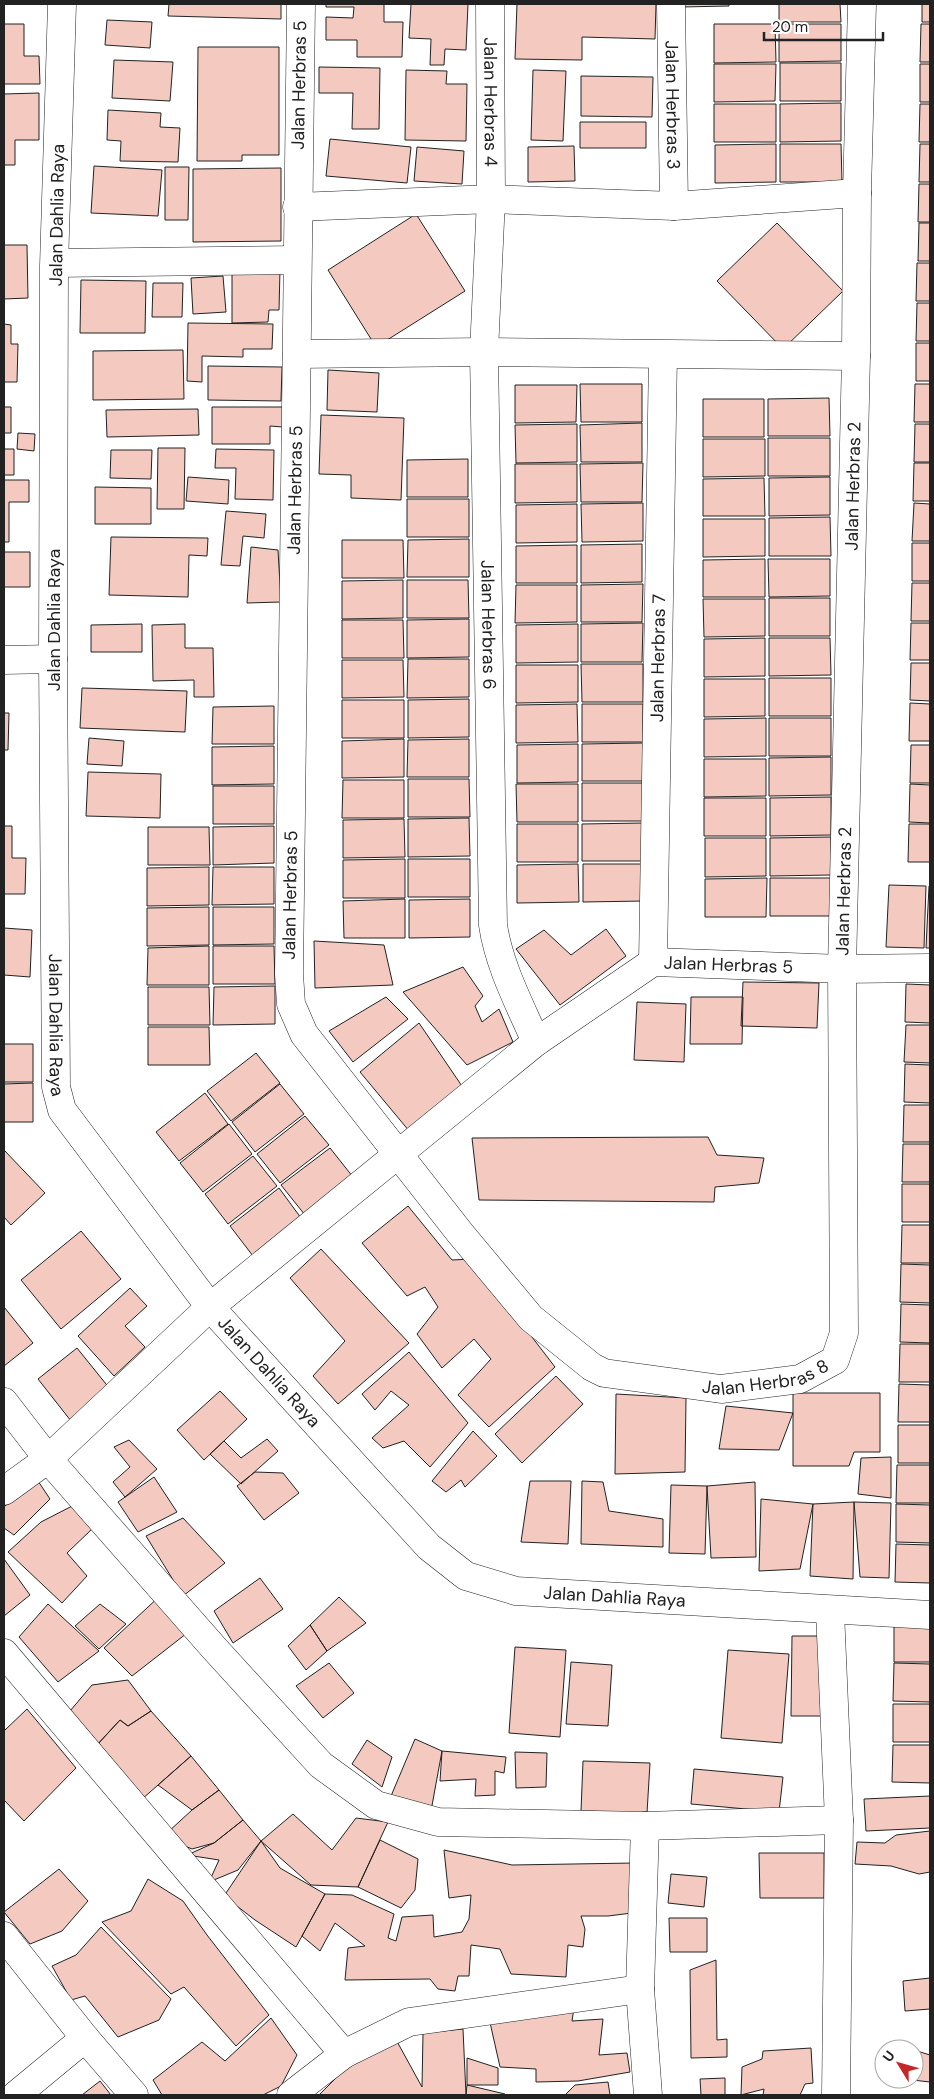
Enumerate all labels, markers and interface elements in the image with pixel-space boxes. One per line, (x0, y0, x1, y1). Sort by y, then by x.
scale bar (764, 10, 883, 42)
text: 20 m (772, 17, 808, 37)
street label: Jalan Herbras 5 (286, 20, 312, 150)
street label: Jalan Herbras 4 (478, 37, 503, 167)
street label: Jalan Herbras 3 (660, 40, 685, 170)
street label: Jalan Dahlia Raya (44, 144, 70, 286)
street label: Jalan Herbras 2 (840, 422, 866, 551)
street label: Jalan Herbras 5 (282, 425, 308, 555)
street label: Jalan Dahlia Raya (42, 549, 66, 691)
street label: Jalan Herbras 6 (475, 560, 501, 690)
street label: Jalan Herbras 7 (645, 594, 671, 722)
street label: Jalan Herbras 2 (830, 826, 857, 956)
street label: Jalan Herbras 5 (277, 830, 303, 960)
street label: Jalan Herbras 5 (663, 950, 794, 979)
street label: Jalan Dahlia Raya (43, 954, 70, 1099)
street label: Jalan Dahlia Raya (212, 1311, 326, 1432)
street label: Jalan Herbras 8 (701, 1354, 833, 1401)
street label: Jalan Dahlia Raya (543, 1581, 686, 1613)
north arrow (874, 2039, 924, 2089)
text: U (879, 2047, 899, 2065)

